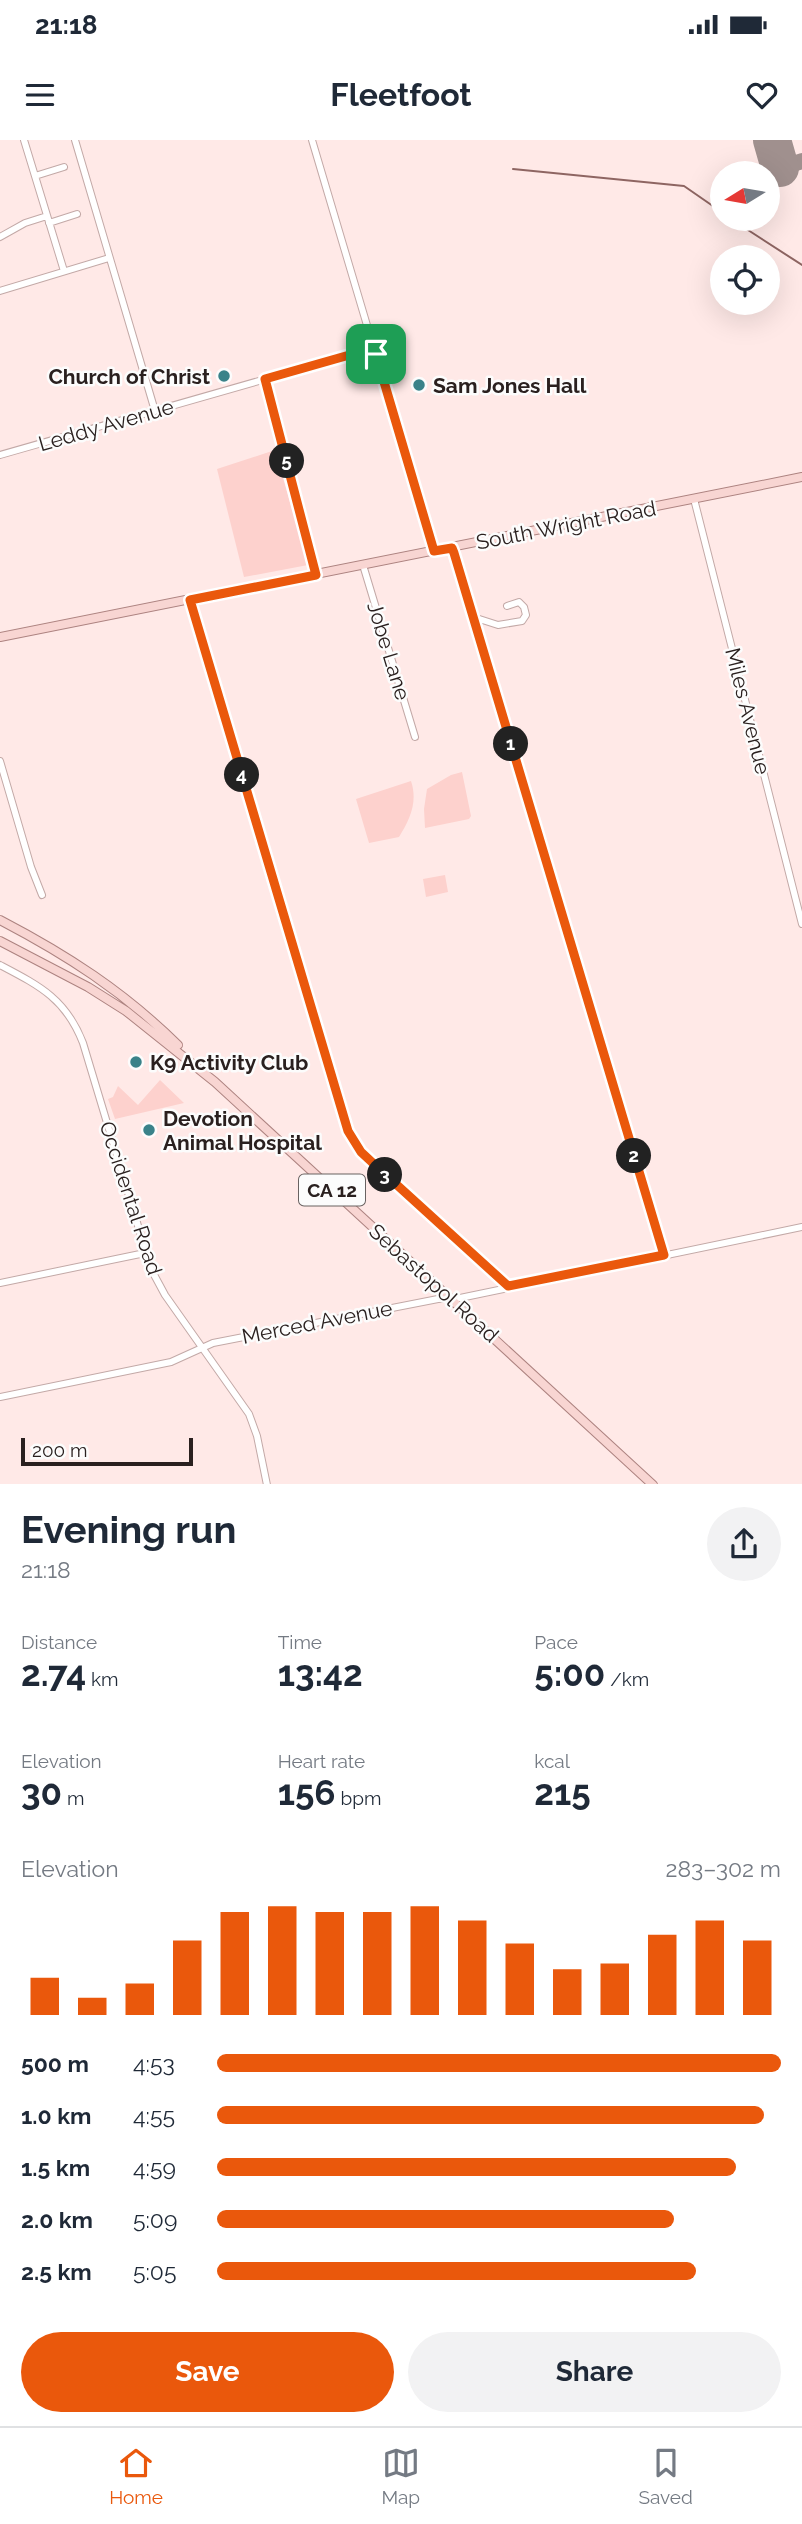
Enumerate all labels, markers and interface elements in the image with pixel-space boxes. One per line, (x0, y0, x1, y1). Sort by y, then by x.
text: 21:18 (35, 10, 97, 40)
icon: menu (21, 76, 59, 114)
text: Fleetfoot (330, 76, 472, 113)
icon: heart (743, 76, 781, 114)
north arrow (710, 161, 780, 231)
map controls (710, 161, 780, 315)
button: locate (710, 245, 780, 315)
pin (346, 324, 406, 384)
icon: arrive (357, 335, 395, 373)
place label: Church of Christ (48, 364, 210, 389)
marker: Church of Christ (216, 368, 232, 384)
place label: Sam Jones Hall (433, 373, 587, 398)
marker: Sam Jones Hall (411, 377, 427, 393)
street label: Leddy Avenue (35, 394, 177, 456)
pin: 5 (270, 444, 304, 478)
text: 5 (281, 449, 292, 471)
street label: South Wright Road (474, 495, 658, 555)
street label: Jobe Lane (362, 599, 416, 703)
street label: Miles Avenue (720, 645, 776, 777)
pin: 1 (494, 726, 528, 762)
text: 1 (506, 732, 515, 754)
pin: 4 (224, 758, 260, 792)
text: 4 (236, 763, 247, 785)
place label: K9 Activity Club (150, 1050, 308, 1075)
marker: K9 Activity Club (128, 1054, 144, 1070)
place label: Devotion Animal Hospital (163, 1106, 322, 1155)
street label: Occidental Road (94, 1118, 168, 1278)
marker: Devotion Animal Hospital (141, 1122, 157, 1138)
pin: 2 (616, 1138, 652, 1174)
text: 2 (628, 1144, 639, 1166)
pin: 3 (368, 1158, 402, 1192)
text: 3 (379, 1163, 390, 1185)
road number: CA 12 (299, 1174, 365, 1206)
street label: Sebastopol Road (364, 1218, 504, 1348)
street label: Merced Avenue (240, 1295, 394, 1349)
scale bar (21, 1436, 192, 1467)
text: 200 m (32, 1439, 87, 1461)
text: Evening run (21, 1507, 236, 1552)
button: share (707, 1507, 781, 1581)
text: 21:18 (21, 1556, 71, 1583)
text: Distance (21, 1631, 97, 1653)
text: Time (278, 1631, 322, 1653)
text: Pace (534, 1631, 578, 1653)
text: 2.74 (21, 1653, 86, 1694)
text: 13:42 (278, 1653, 363, 1694)
text: 5:00 (534, 1653, 605, 1694)
text: km (86, 1668, 119, 1690)
text: /km (605, 1668, 649, 1690)
text: Elevation (21, 1750, 102, 1772)
text: Heart rate (278, 1750, 365, 1772)
text: kcal (534, 1750, 570, 1772)
text: 30 (21, 1772, 62, 1813)
text: 156 (278, 1772, 336, 1813)
text: 215 (534, 1772, 591, 1813)
text: m (62, 1787, 84, 1809)
text: bpm (336, 1787, 381, 1809)
text: Elevation (21, 1855, 119, 1882)
text: 283–302 m (665, 1855, 781, 1882)
text: 500 m (21, 2050, 89, 2077)
text: 4:53 (133, 2050, 175, 2077)
text: 1.0 km (21, 2102, 91, 2129)
text: 4:55 (133, 2102, 175, 2129)
text: 1.5 km (21, 2154, 90, 2181)
text: 4:59 (133, 2154, 176, 2181)
text: 2.0 km (21, 2206, 93, 2233)
text: 5:09 (133, 2206, 177, 2233)
text: 2.5 km (21, 2258, 92, 2285)
text: 5:05 (133, 2258, 176, 2285)
button: Save (21, 2332, 394, 2412)
button: Share (408, 2332, 781, 2412)
tab: Home (109, 2444, 163, 2508)
tab: Map (381, 2444, 420, 2508)
tab: Saved (638, 2444, 693, 2508)

